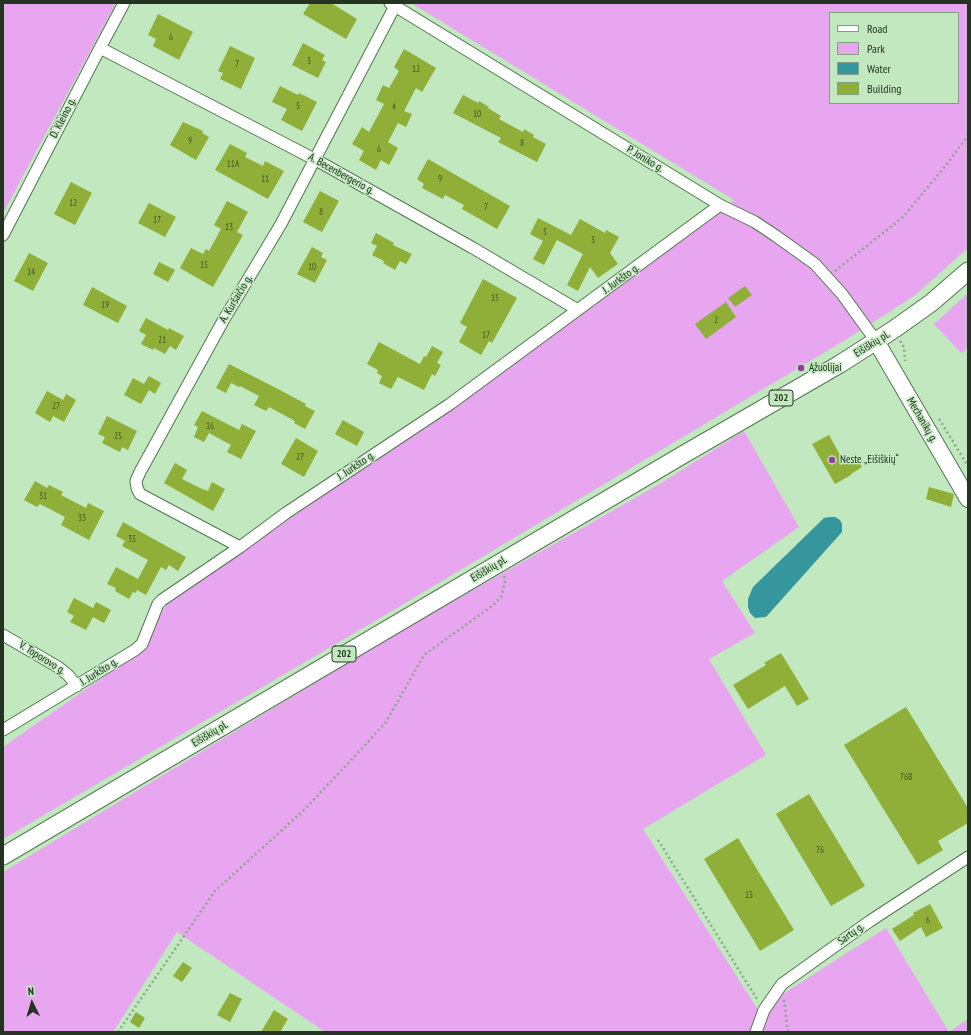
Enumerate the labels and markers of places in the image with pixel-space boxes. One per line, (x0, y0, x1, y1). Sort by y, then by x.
place label: Ąžuolijai (809, 361, 842, 375)
marker: Ąžuolijai (796, 363, 806, 373)
place label: Neste „Eišiškių“ (840, 453, 899, 467)
marker: Neste „Eišiškių“ (827, 455, 837, 465)

